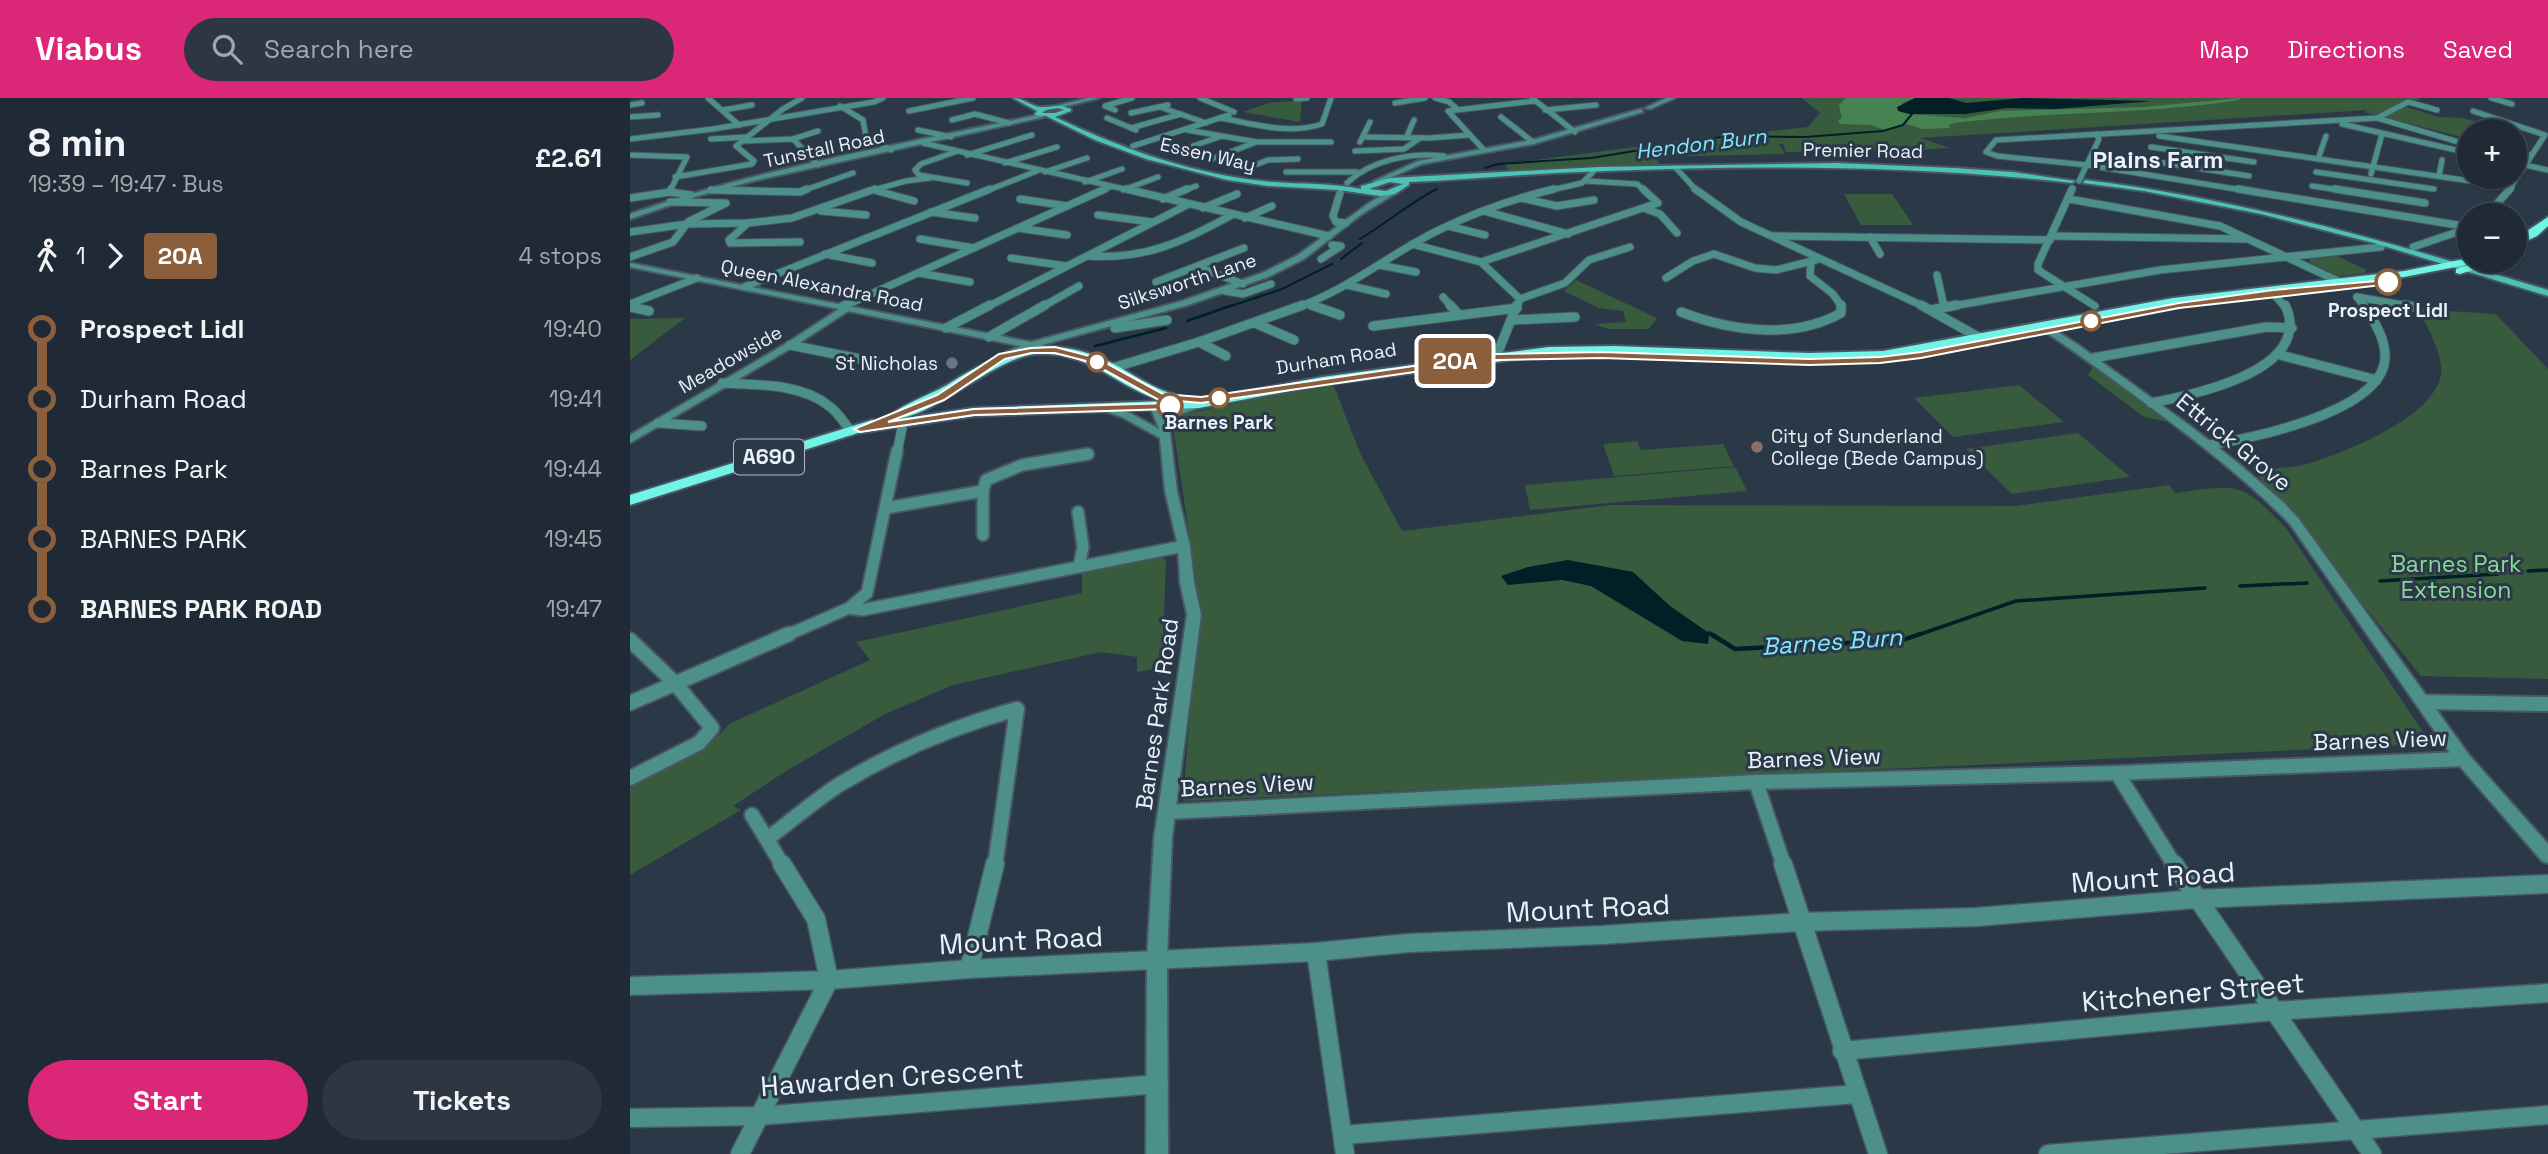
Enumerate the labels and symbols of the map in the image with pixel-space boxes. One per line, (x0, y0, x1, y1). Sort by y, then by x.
water label: Hendon Burn (1634, 122, 1769, 165)
street label: Tunstall Road (761, 123, 887, 174)
street label: Essen Way (1158, 131, 1258, 178)
street label: Premier Road (1803, 137, 1923, 164)
district label: Plains Farm (2092, 144, 2224, 175)
street label: Silksworth Lane (1115, 247, 1260, 316)
street label: Queen Alexandra Road (719, 254, 925, 317)
marker: Prospect Lidl (2375, 269, 2401, 295)
place label: Prospect Lidl (2328, 298, 2448, 323)
unlabelled marker (2081, 311, 2101, 331)
street label: Meadowside (674, 320, 786, 399)
street label: Durham Road (1274, 337, 1398, 380)
line badge: 20A (1415, 338, 1495, 384)
place label: St Nicholas (835, 351, 938, 376)
unlabelled marker (1087, 352, 1107, 372)
marker: St Nicholas (944, 355, 960, 371)
street label: Ettrick Grove (2170, 386, 2298, 498)
marker: Barnes Park (1209, 388, 1229, 408)
unlabelled marker (1157, 393, 1183, 419)
place label: Barnes Park (1164, 410, 1274, 435)
place label: City of Sunderland College (Bede Campus) (1771, 424, 1984, 471)
marker: City of Sunderland College (Bede Campus) (1749, 439, 1765, 455)
road number: A690 (734, 440, 804, 474)
park label: Barnes Park Extension (2391, 549, 2521, 605)
street label: Barnes Park Road (1129, 616, 1185, 812)
water label: Barnes Burn (1761, 621, 1905, 662)
street label: Barnes View (2312, 723, 2448, 757)
street label: Barnes View (1746, 741, 1882, 775)
street label: Barnes View (1179, 767, 1315, 803)
street label: Mount Road (2070, 853, 2236, 901)
street label: Mount Road (1505, 886, 1671, 930)
street label: Mount Road (938, 918, 1104, 962)
street label: Kitchener Street (2080, 964, 2306, 1020)
street label: Hawarden Crescent (759, 1050, 1025, 1104)

